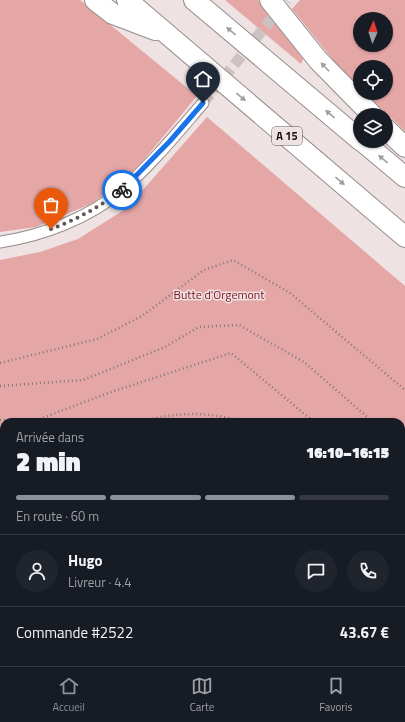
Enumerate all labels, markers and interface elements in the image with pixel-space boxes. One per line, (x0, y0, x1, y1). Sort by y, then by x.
north arrow (353, 12, 393, 52)
map controls (353, 12, 393, 148)
one-way arrow (225, 26, 236, 35)
button: locate (353, 60, 393, 100)
pin (186, 62, 220, 103)
one-way arrow (320, 62, 330, 72)
icon: home (192, 68, 214, 90)
one-way arrow (235, 92, 246, 101)
button: layers (353, 108, 393, 148)
one-way arrow (325, 110, 335, 119)
road number: A 15 (272, 127, 302, 145)
one-way arrow (378, 155, 389, 164)
courier (102, 170, 142, 210)
one-way arrow (334, 177, 345, 186)
icon: bike (111, 179, 133, 201)
pin (34, 188, 68, 229)
icon: bag (40, 194, 62, 216)
park label: Butte d'Orgemont (174, 285, 265, 304)
text: Arrivée dans (16, 427, 84, 447)
text: 16:10–16:15 (306, 441, 389, 464)
text: 2 min (16, 442, 81, 481)
text: En route · 60 m (16, 506, 99, 526)
text: Hugo (68, 549, 102, 572)
button: person (16, 550, 58, 592)
button: chat (295, 550, 337, 592)
button: phone (347, 550, 389, 592)
text: Livreur · 4.4 (68, 572, 132, 592)
text: Commande #2522 (16, 621, 133, 644)
text: 43.67 € (340, 621, 389, 644)
tab: Accueil (52, 675, 85, 715)
tab: Carte (190, 675, 214, 715)
tab: Favoris (319, 675, 353, 715)

